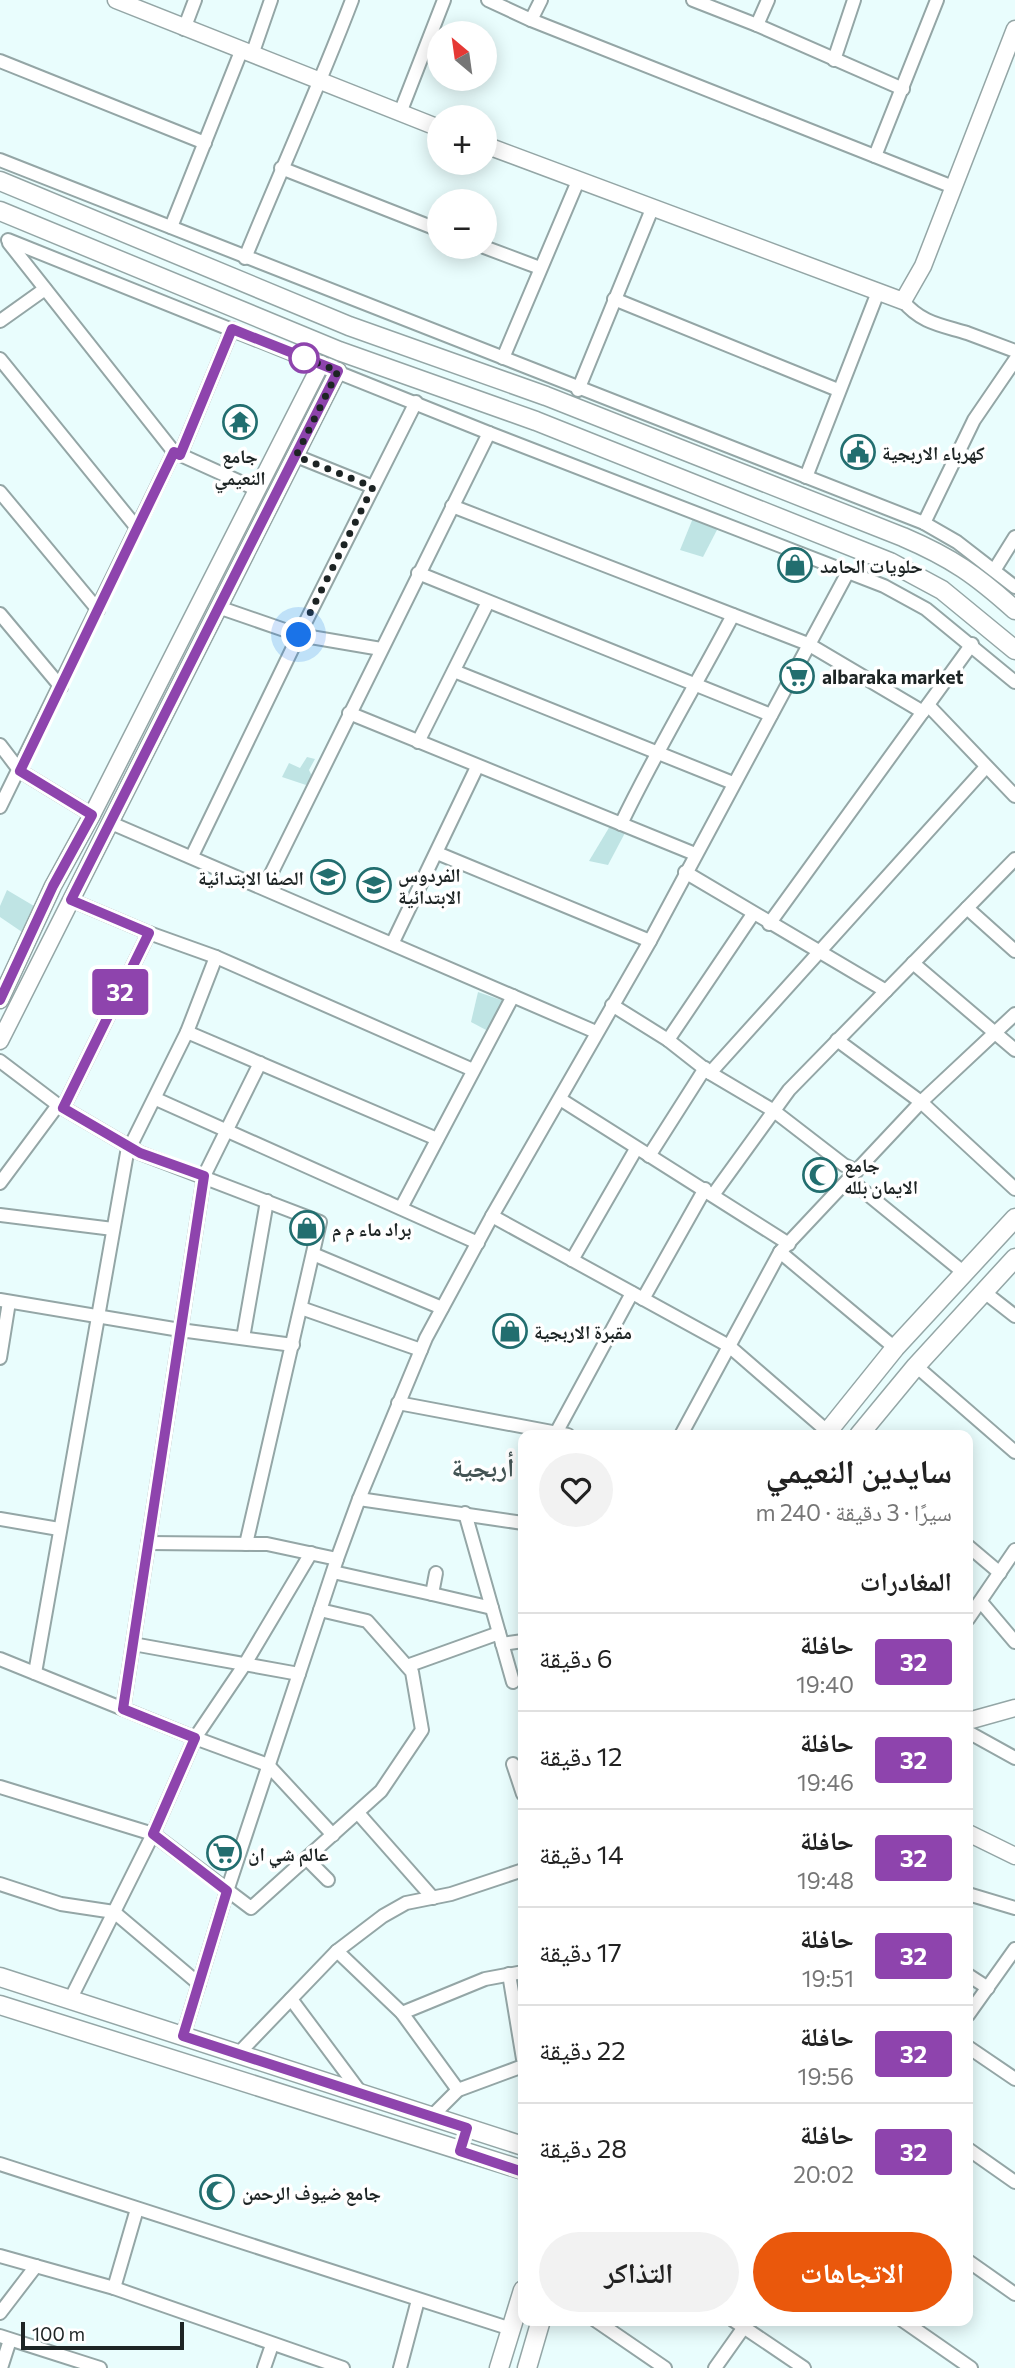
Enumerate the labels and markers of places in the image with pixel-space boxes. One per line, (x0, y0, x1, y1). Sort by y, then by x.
unlabelled marker (289, 343, 319, 373)
temple icon: جامع النعيمي (221, 403, 259, 441)
public building icon: كهرباء الاربجية (839, 433, 877, 471)
place label: كهرباء الاربجية (882, 441, 985, 464)
place label: جامع النعيمي (214, 444, 266, 493)
shop icon: حلويات الحامد (776, 546, 814, 584)
place label: حلويات الحامد (820, 554, 923, 577)
supermarket icon: albaraka market (778, 657, 816, 695)
place label: albaraka market (822, 665, 963, 688)
school or university icon: الصفا الابتدائية (309, 858, 347, 896)
place label: الفردوس الابتدائية (398, 863, 461, 908)
place label: الصفا الابتدائية (198, 866, 304, 889)
school or university icon: الفردوس الابتدائية (355, 866, 393, 904)
place label: جامع الايمان بلله (844, 1153, 918, 1199)
mosque icon: جامع الايمان بلله (801, 1156, 839, 1194)
shop icon: براد ماء م م (288, 1209, 326, 1247)
place label: براد ماء م م (332, 1217, 411, 1243)
shop icon: مقبرة الاربجية (491, 1312, 529, 1350)
place label: مقبرة الاربجية (534, 1320, 632, 1343)
supermarket icon: عالم شي ان (205, 1834, 243, 1872)
place label: عالم شي ان (248, 1842, 329, 1869)
mosque icon: جامع ضيوف الرحمن (198, 2173, 236, 2211)
place label: جامع ضيوف الرحمن (242, 2181, 381, 2206)

